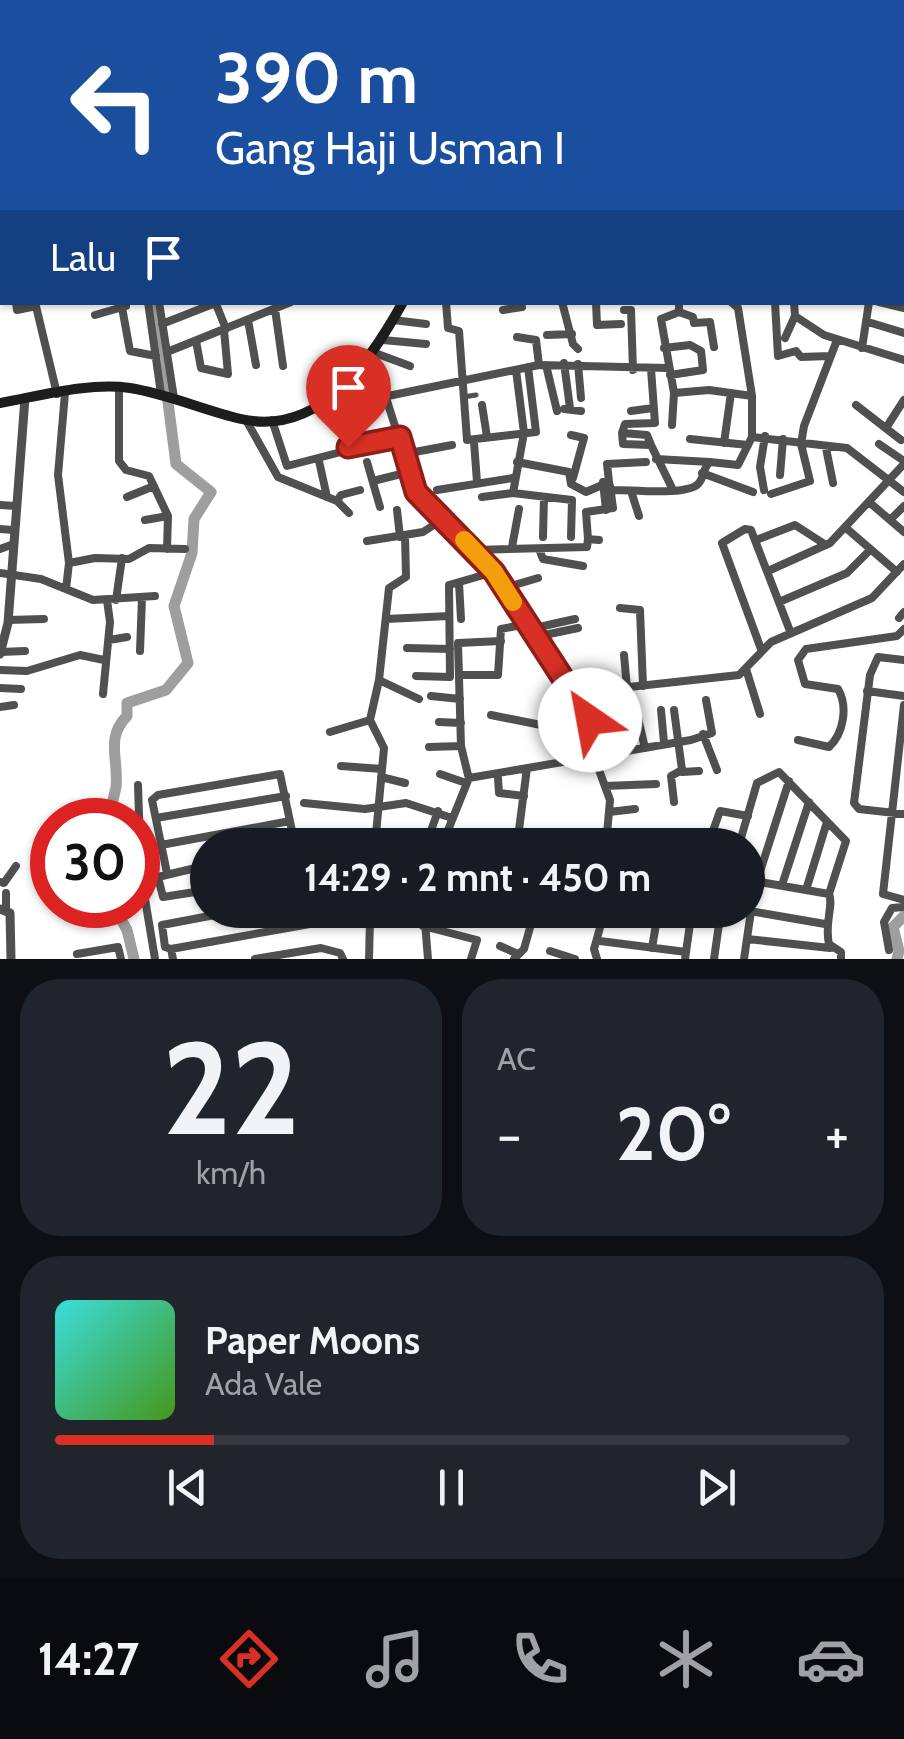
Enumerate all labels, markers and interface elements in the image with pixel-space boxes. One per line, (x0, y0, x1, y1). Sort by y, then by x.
text: 390 m (215, 35, 418, 121)
icon: left (50, 40, 180, 170)
text: Gang Haji Usman I (215, 121, 565, 175)
icon: arrive (136, 230, 191, 285)
text: Lalu (50, 234, 116, 281)
pin (306, 345, 391, 448)
icon: arrive (321, 360, 376, 415)
position arrow (538, 668, 642, 772)
speed limit sign: 30 (30, 798, 160, 928)
text: 14:29 · 2 mnt · 450 m (304, 854, 651, 901)
text: 22 (162, 1009, 300, 1167)
text: AC (497, 1039, 536, 1078)
text: 20° (616, 1088, 730, 1179)
text: − (497, 1101, 521, 1168)
text: + (825, 1101, 849, 1168)
text: km/h (196, 1153, 266, 1192)
text: Paper Moons (205, 1317, 420, 1364)
text: Ada Vale (205, 1364, 322, 1403)
icon: previous (160, 1460, 215, 1515)
icon: pause (424, 1460, 479, 1515)
icon: next (689, 1460, 744, 1515)
icon: directions (214, 1624, 284, 1694)
icon: music (360, 1624, 430, 1694)
icon: phone (505, 1624, 575, 1694)
icon: climate (651, 1624, 721, 1694)
icon: car (796, 1624, 866, 1694)
text: 14:27 (38, 1632, 139, 1686)

